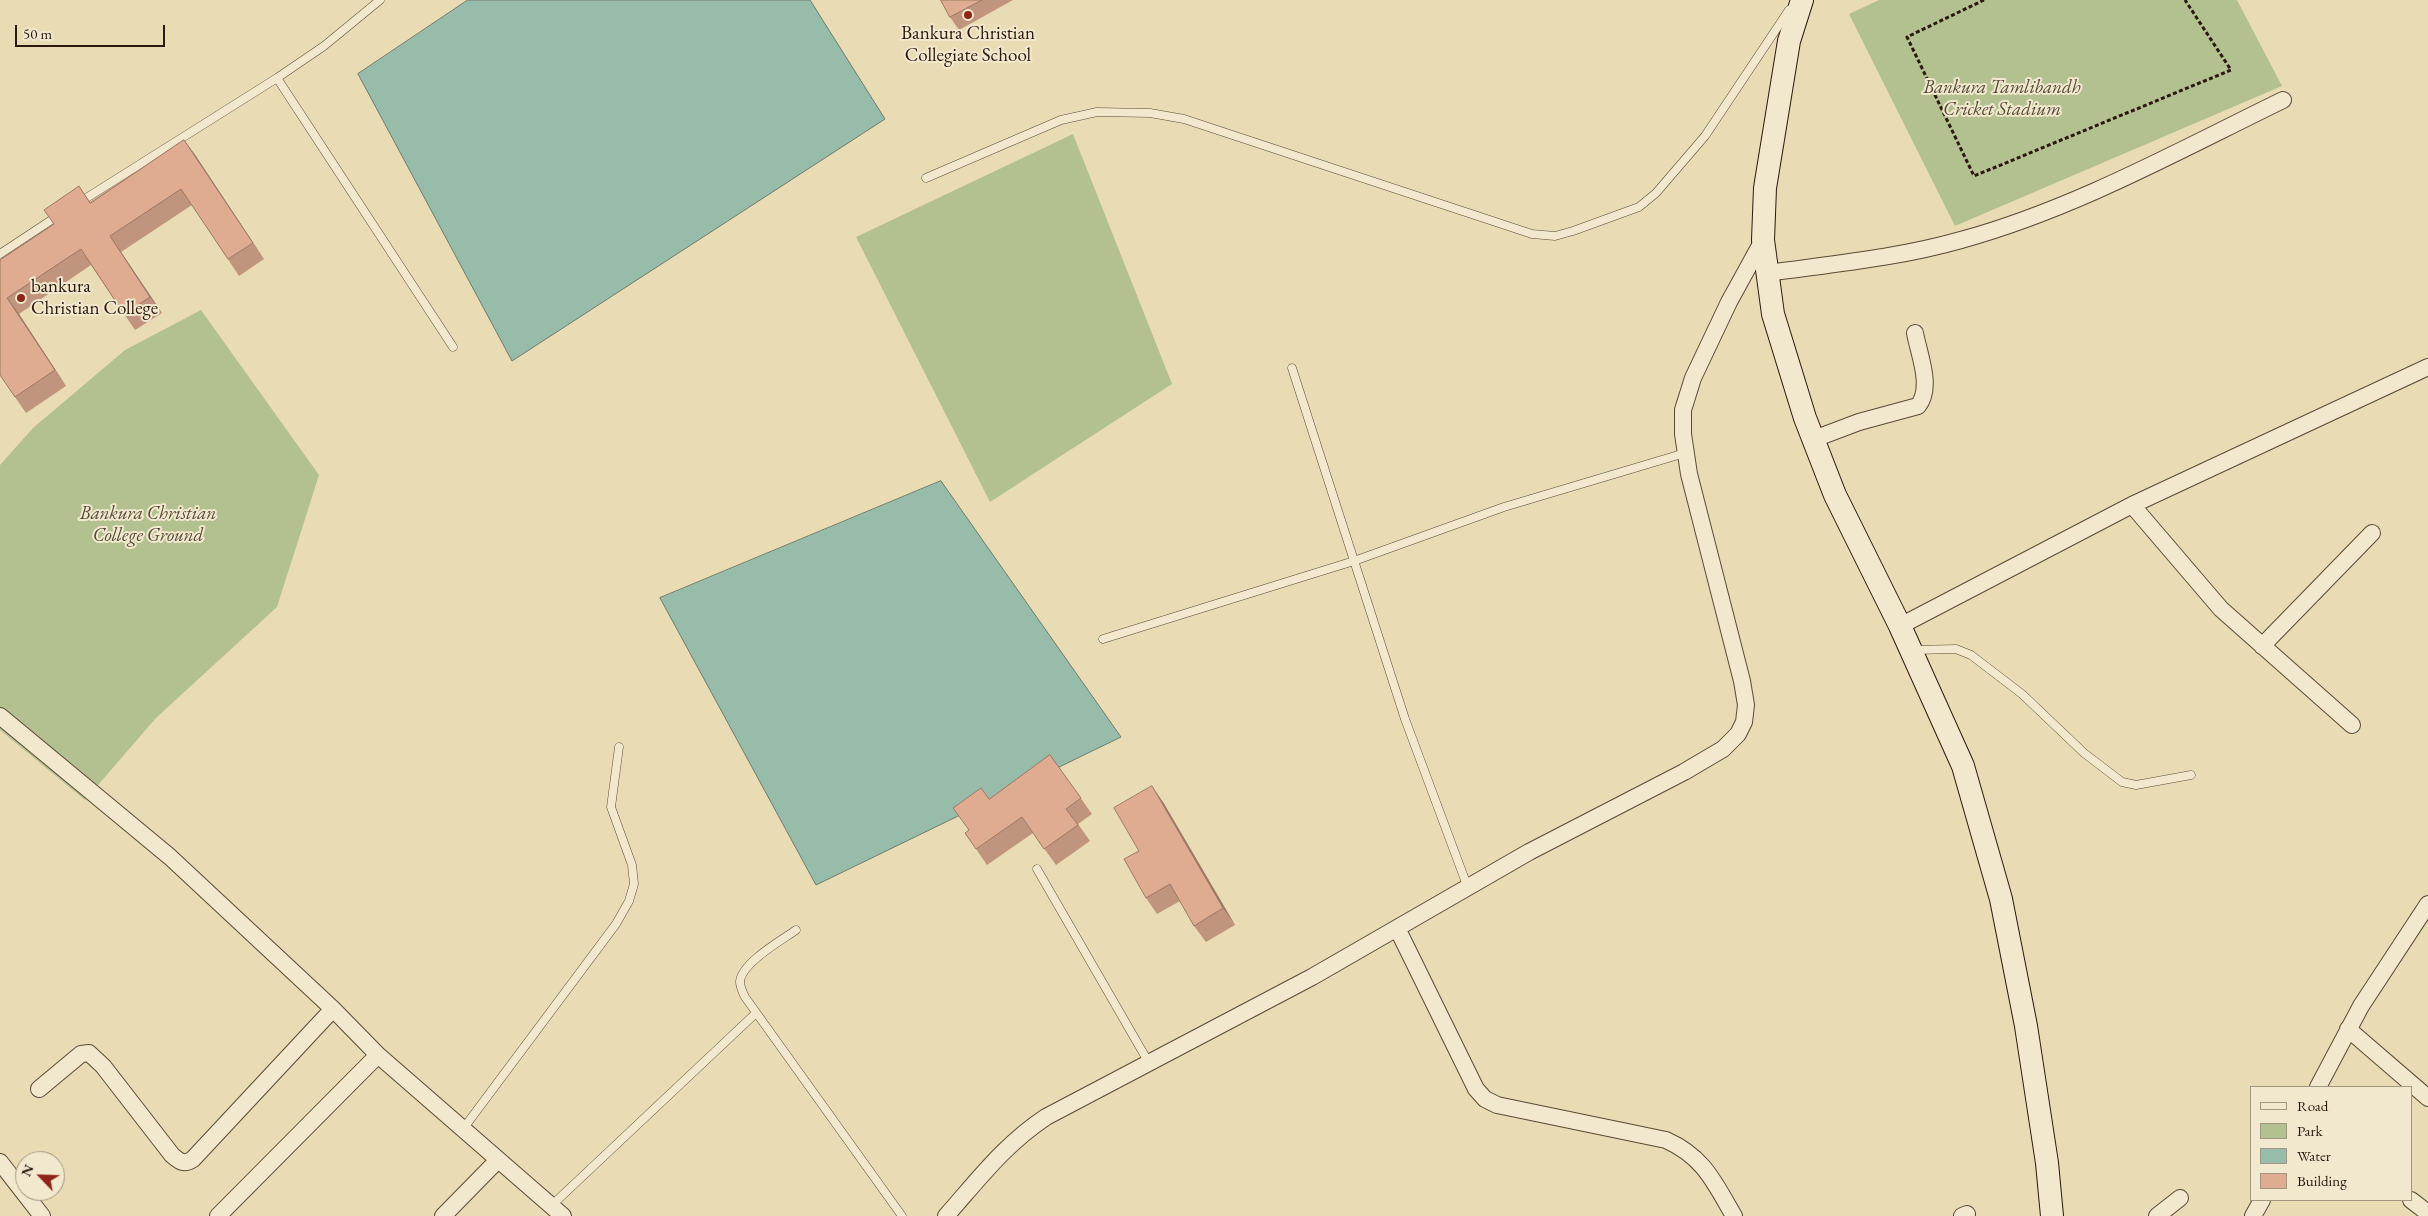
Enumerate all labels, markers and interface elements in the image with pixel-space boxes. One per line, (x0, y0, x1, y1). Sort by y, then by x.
marker: Bankura Christian Collegiate School (962, 9, 974, 21)
scale bar (18, 15, 168, 47)
place label: Bankura Christian Collegiate School (901, 23, 1035, 67)
text: 50 m (23, 24, 52, 43)
park label: Bankura Tamlibandh Cricket Stadium (1923, 77, 2081, 121)
place label: bankura Christian College (31, 276, 158, 320)
marker: bankura Christian College (15, 292, 27, 304)
park label: Bankura Christian College Ground (80, 503, 216, 547)
legend (2250, 1086, 2413, 1201)
text: Road (2297, 1096, 2328, 1115)
text: Park (2297, 1121, 2323, 1140)
text: Water (2297, 1146, 2331, 1165)
north arrow (15, 1151, 65, 1201)
text: N (17, 1161, 38, 1179)
text: Building (2297, 1171, 2347, 1190)

